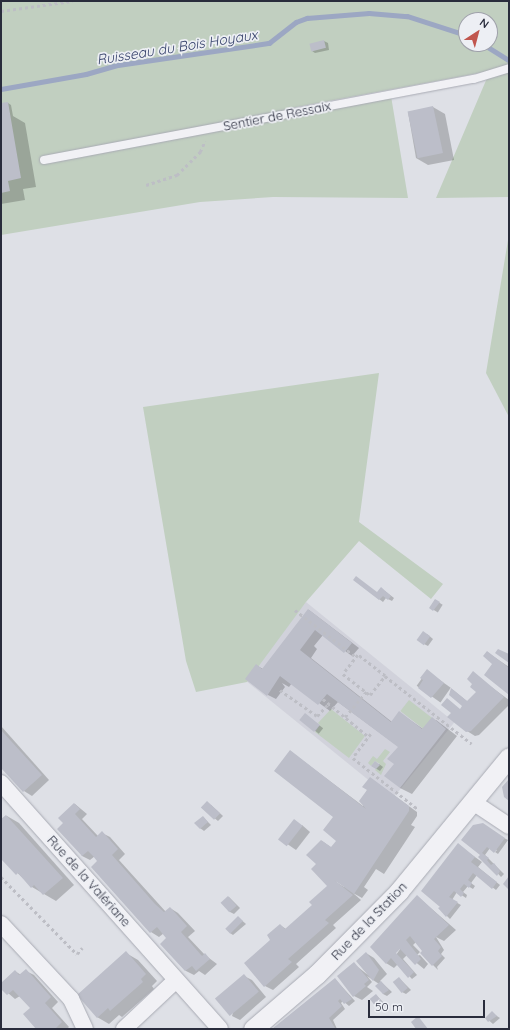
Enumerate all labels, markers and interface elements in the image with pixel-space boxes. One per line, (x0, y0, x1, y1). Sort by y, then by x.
north arrow (458, 12, 498, 52)
text: N (477, 15, 492, 31)
water label: Ruisseau du Bois Hoyaux (95, 26, 259, 68)
street label: Sentier de Ressaix (222, 98, 332, 134)
street label: Rue de la Valériane (44, 832, 134, 930)
street label: Rue de la Station (328, 879, 410, 963)
scale bar (370, 992, 487, 1018)
text: 50 m (375, 999, 403, 1014)

